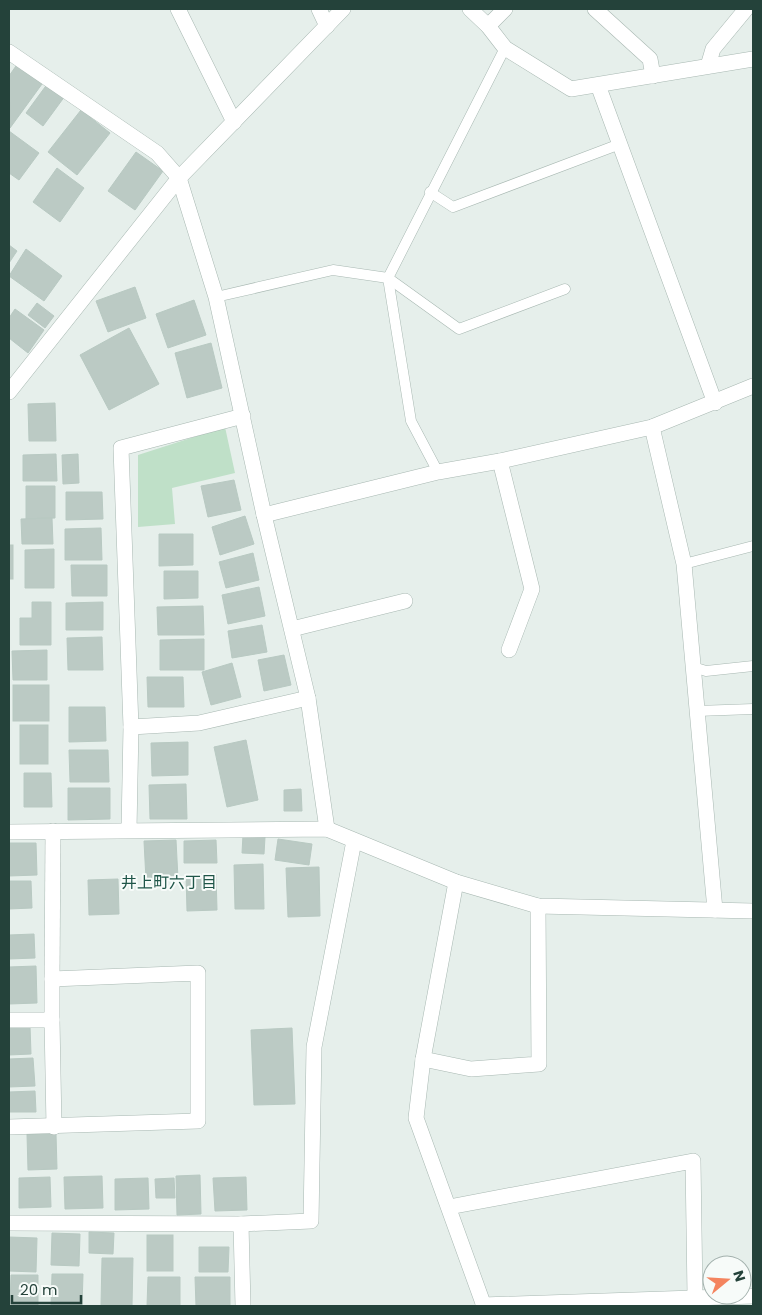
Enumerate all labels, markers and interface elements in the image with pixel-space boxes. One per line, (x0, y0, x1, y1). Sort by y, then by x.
district label: 井上町六丁目 (121, 871, 217, 894)
north arrow (702, 1255, 752, 1305)
text: N (728, 1268, 751, 1284)
scale bar (12, 1272, 81, 1304)
text: 20 m (20, 1279, 58, 1300)

